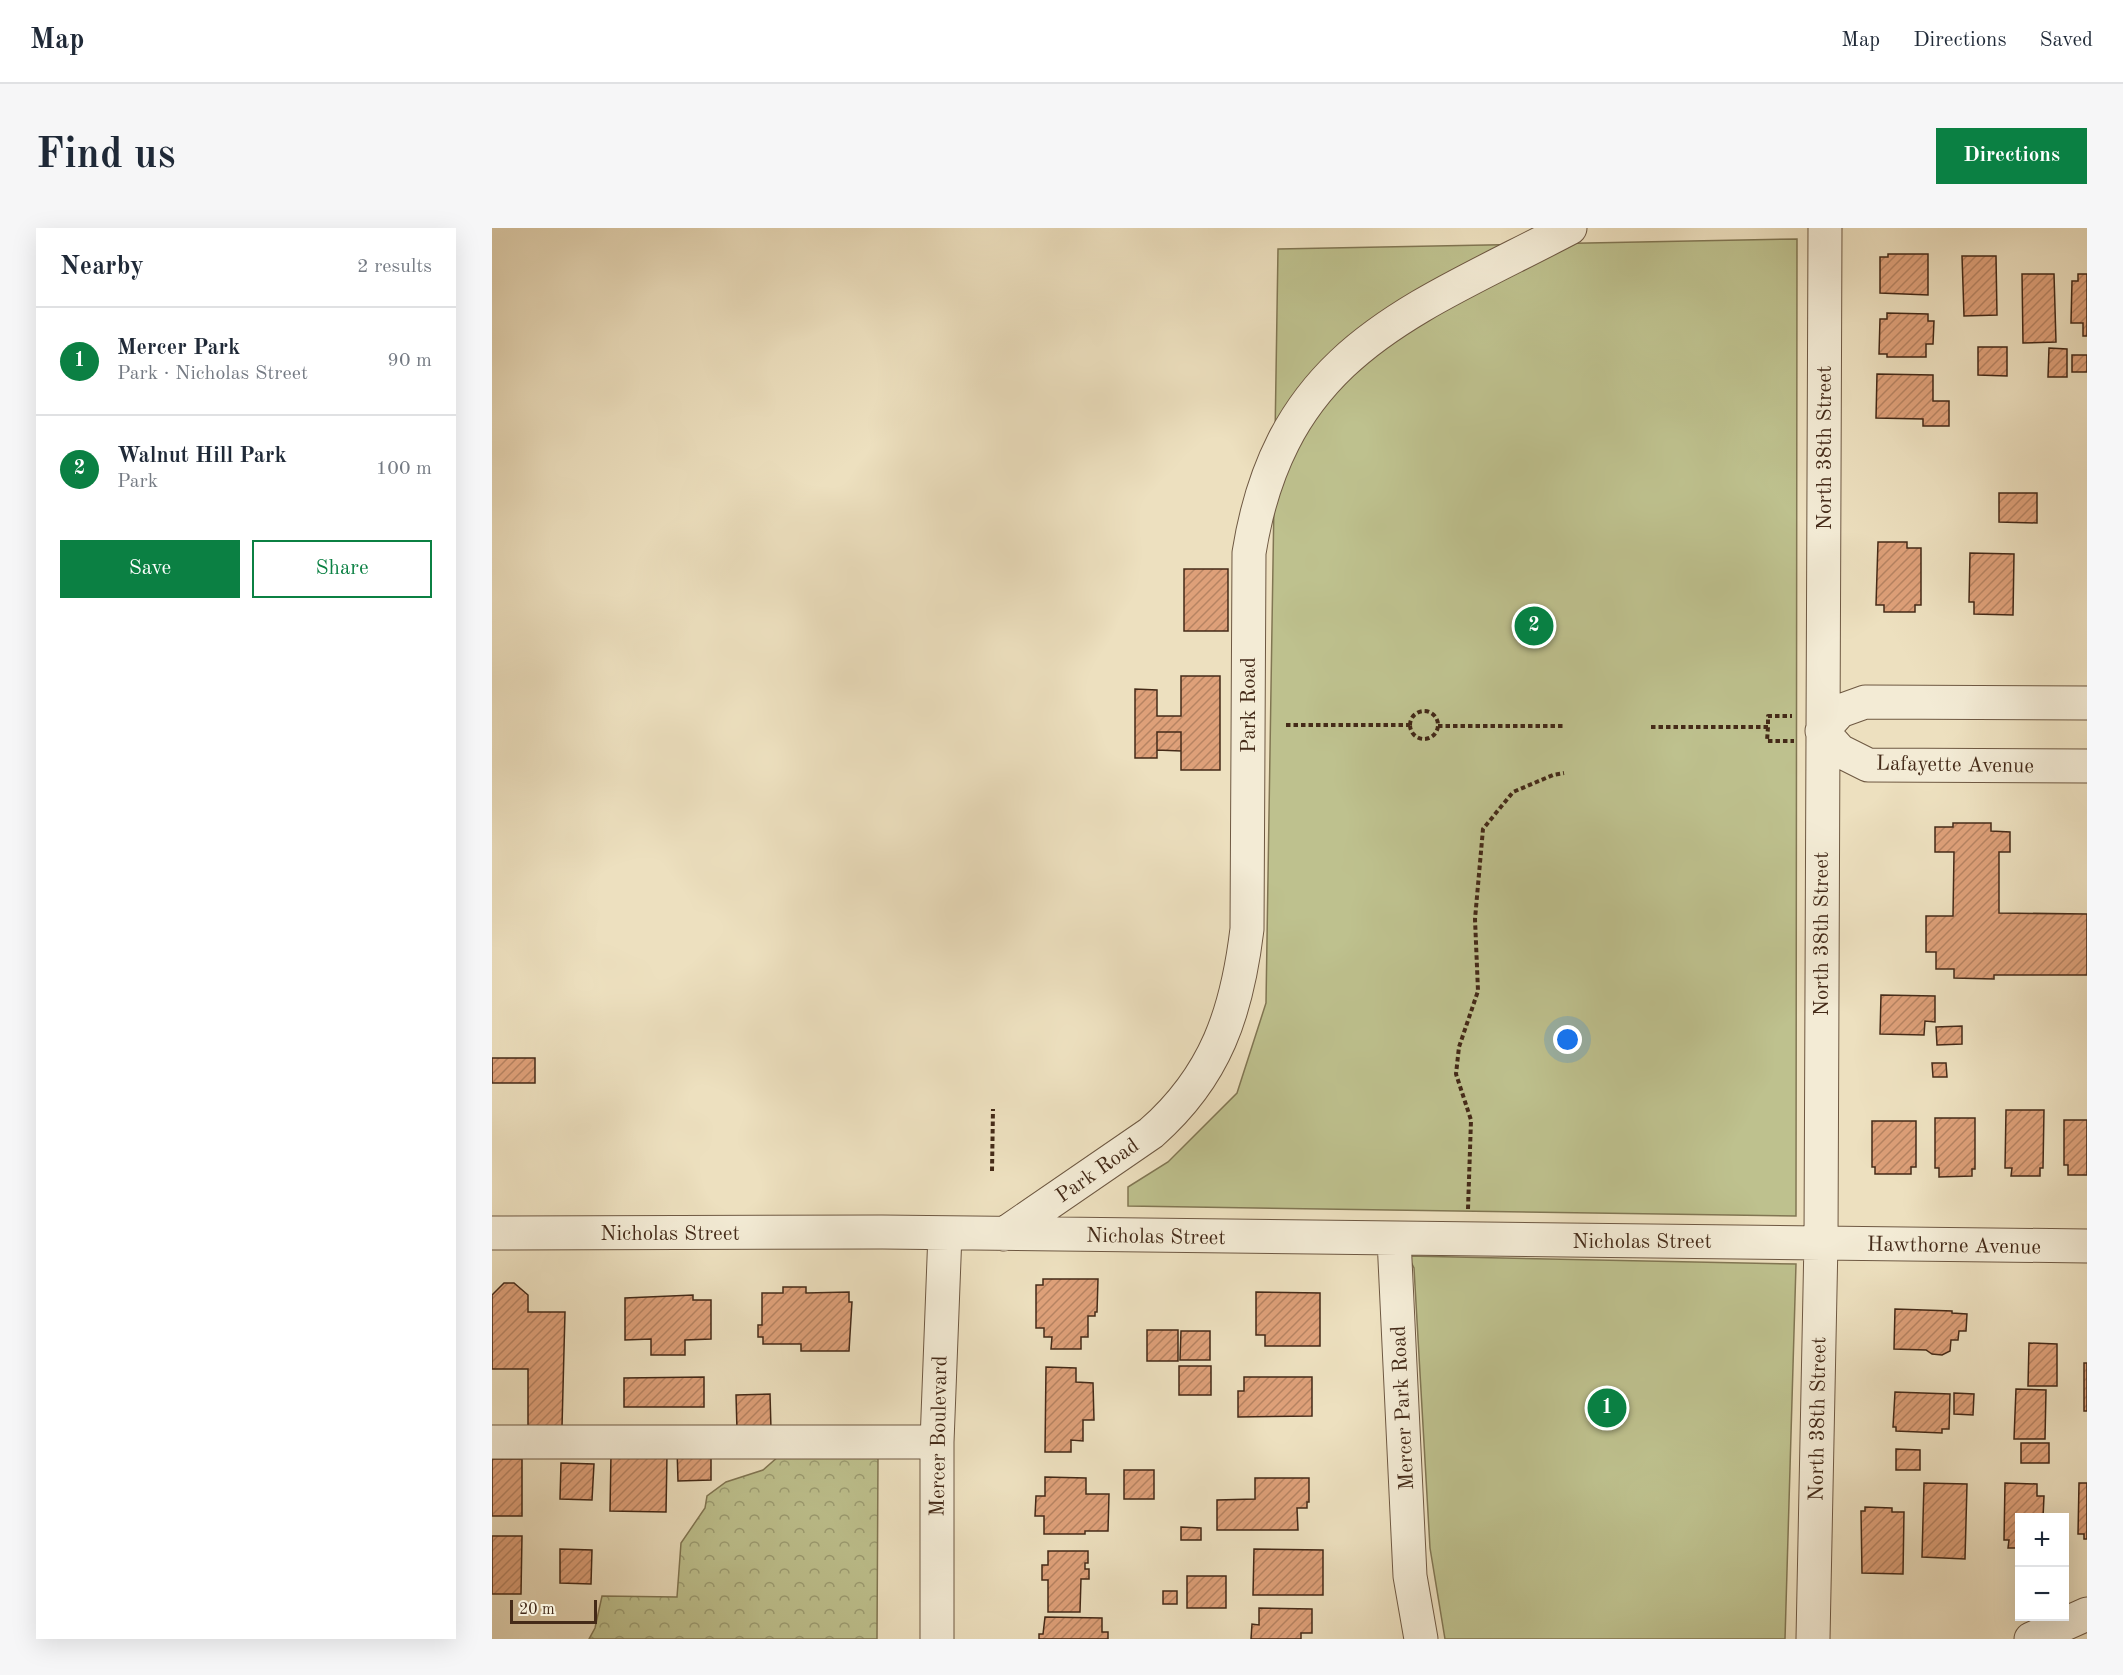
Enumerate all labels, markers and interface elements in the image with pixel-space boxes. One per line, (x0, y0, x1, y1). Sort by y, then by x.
text: Map (30, 27, 84, 55)
text: Map (1841, 30, 1880, 51)
text: Directions (1913, 30, 2007, 51)
text: Saved (2040, 30, 2093, 51)
button: Directions (1936, 128, 2087, 184)
text: Find us (36, 135, 175, 177)
text: Nearby (60, 254, 144, 280)
text: 2 results (357, 257, 432, 277)
text: Mercer Park (117, 337, 240, 359)
text: 1 (74, 351, 85, 371)
text: 90 m (387, 351, 432, 371)
text: Park · Nicholas Street (117, 364, 308, 384)
street label: North 38th Street (1815, 366, 1836, 530)
text: Walnut Hill Park (117, 445, 287, 467)
text: 2 (74, 459, 85, 479)
text: 100 m (376, 459, 432, 479)
text: Park (117, 472, 158, 492)
button: Save (60, 540, 240, 598)
button: Share (252, 540, 432, 598)
pin: 2 (1514, 604, 1554, 648)
street label: Park Road (1239, 657, 1260, 753)
street label: Lafayette Avenue (1876, 754, 2034, 777)
street label: North 38th Street (1812, 852, 1833, 1016)
your location (1553, 1025, 1582, 1054)
street label: Park Road (1053, 1135, 1143, 1207)
street label: Nicholas Street (600, 1224, 740, 1245)
street label: Nicholas Street (1086, 1226, 1226, 1249)
street label: Nicholas Street (1572, 1232, 1712, 1253)
street label: Hawthorne Avenue (1867, 1234, 2041, 1259)
street label: Mercer Park Road (1389, 1325, 1418, 1491)
street label: North 38th Street (1807, 1337, 1830, 1501)
street label: Mercer Boulevard (928, 1355, 951, 1517)
pin: 1 (1588, 1386, 1626, 1430)
map controls (2015, 1513, 2069, 1621)
button: + (2015, 1513, 2069, 1567)
button: − (2015, 1567, 2069, 1621)
scale bar (510, 1597, 597, 1624)
text: 20 m (519, 1602, 555, 1618)

